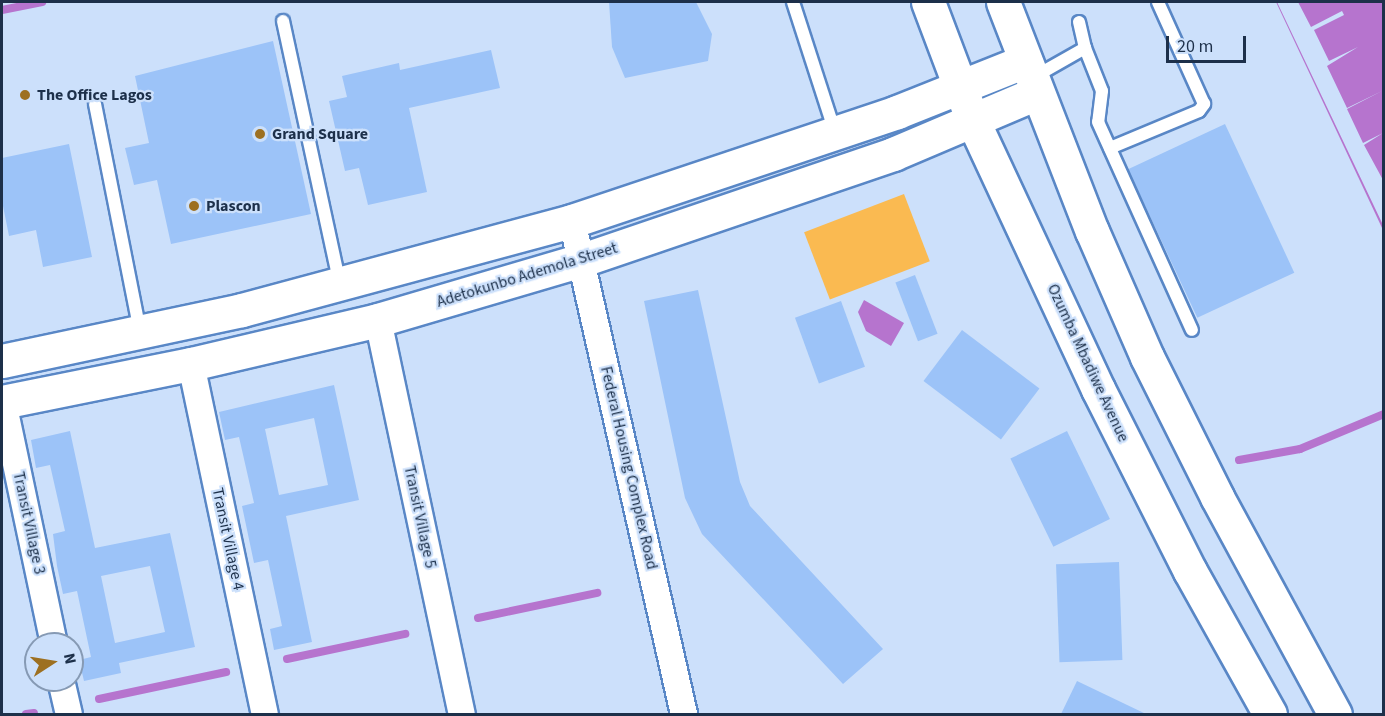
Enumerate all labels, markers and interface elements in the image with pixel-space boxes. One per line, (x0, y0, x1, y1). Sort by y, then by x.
scale bar (1169, 24, 1248, 62)
text: 20 m (1177, 34, 1213, 59)
place label: The Office Lagos (37, 85, 152, 105)
marker: The Office Lagos (18, 88, 32, 102)
place label: Grand Square (272, 124, 368, 144)
marker: Grand Square (253, 127, 267, 141)
place label: Plascon (206, 196, 261, 216)
marker: Plascon (187, 199, 201, 213)
street label: Adetokunbo Ademola Street (434, 238, 620, 312)
street label: Ozumba Mbadiwe Avenue (1043, 281, 1133, 445)
street label: Federal Housing Complex Road (596, 365, 662, 571)
street label: Transit Village 5 (400, 464, 440, 570)
street label: Transit Village 3 (9, 470, 49, 576)
street label: Transit Village 4 (208, 486, 248, 592)
north arrow (24, 632, 84, 692)
text: N (58, 651, 82, 666)

